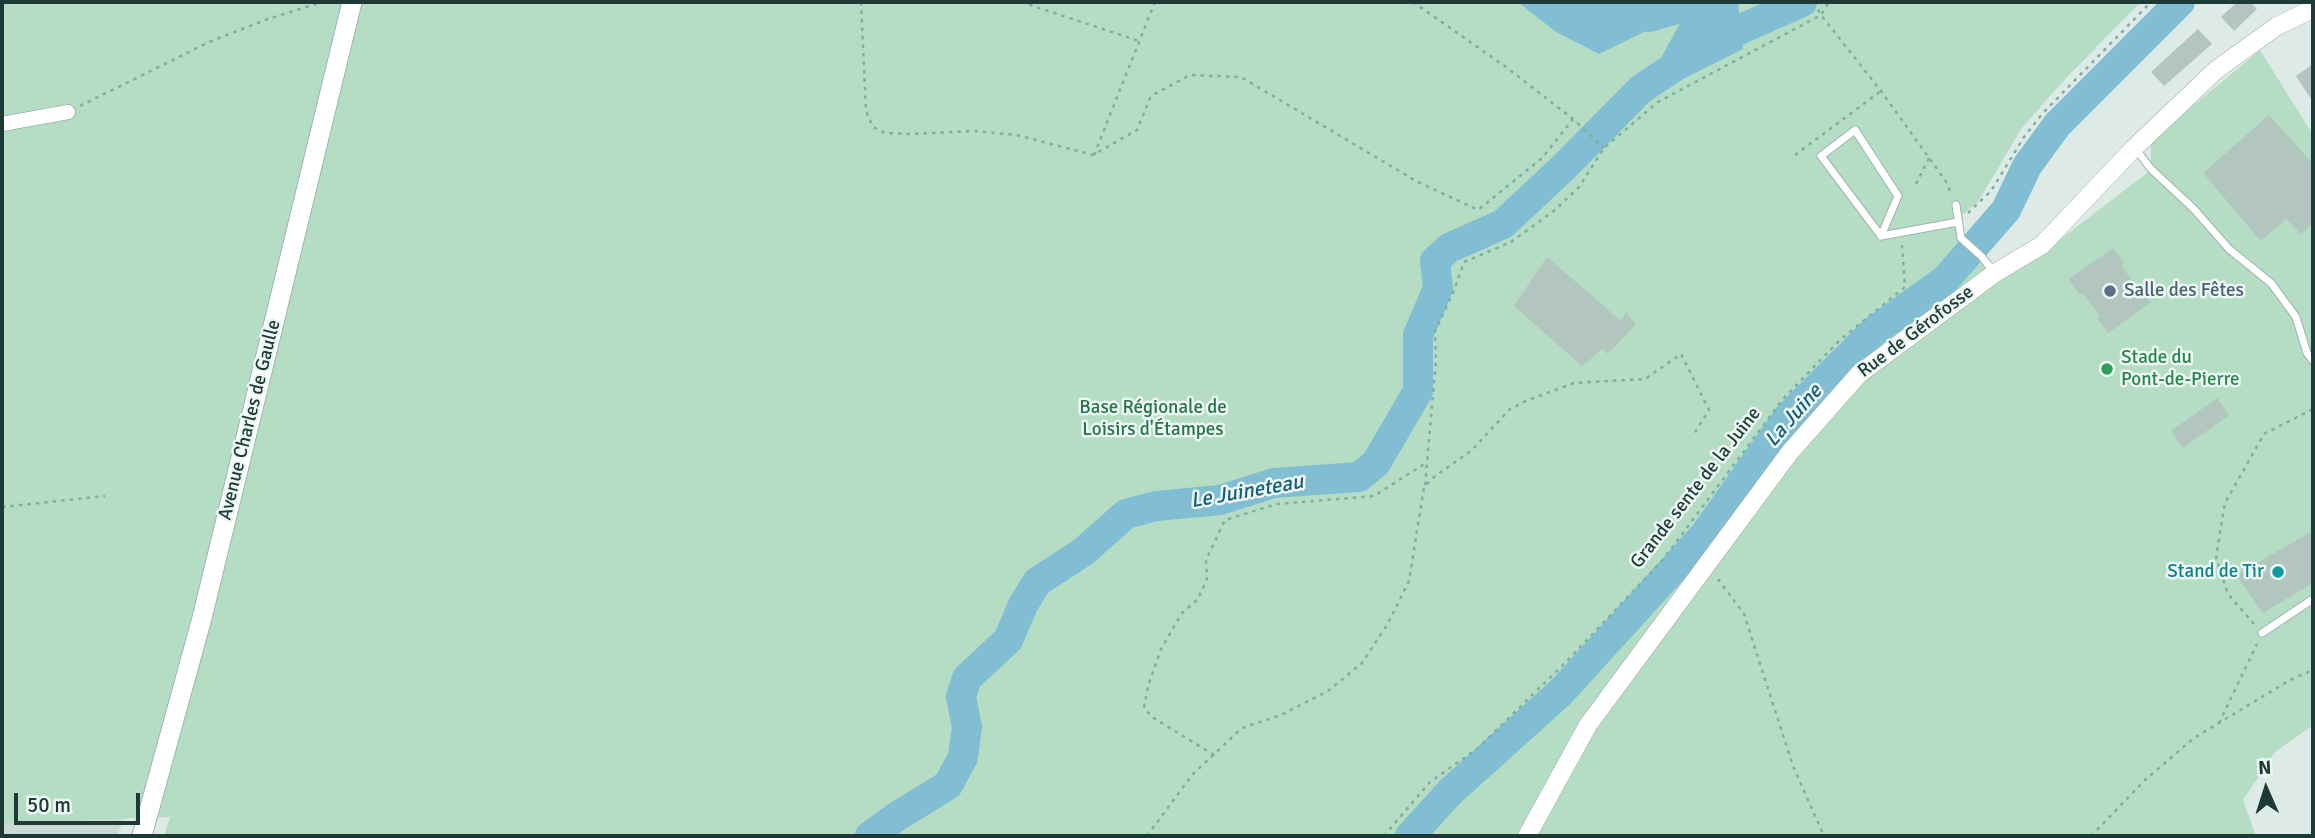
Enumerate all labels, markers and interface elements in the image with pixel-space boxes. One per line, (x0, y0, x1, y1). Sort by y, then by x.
place label: Salle des Fêtes (2124, 280, 2244, 302)
street label: Rue de Gérofosse (1854, 281, 1978, 383)
marker: Salle des Fêtes (2102, 283, 2118, 299)
street label: Avenue Charles de Gaulle (214, 317, 286, 523)
place label: Stade du Pont-de-Pierre (2121, 347, 2240, 391)
marker: Stade du Pont-de-Pierre (2099, 361, 2115, 377)
water label: La Juine (1760, 380, 1828, 452)
park label: Base Régionale de Loisirs d'Étampes (1079, 397, 1227, 441)
street label: Grande sente de la Juine (1626, 403, 1766, 573)
water label: Le Juineteau (1189, 470, 1305, 514)
place label: Stand de Tir (2167, 561, 2264, 583)
marker: Stand de Tir (2270, 564, 2286, 580)
north arrow (2231, 754, 2301, 824)
text: N (2258, 756, 2272, 780)
scale bar (18, 778, 144, 822)
text: 50 m (27, 792, 71, 818)

